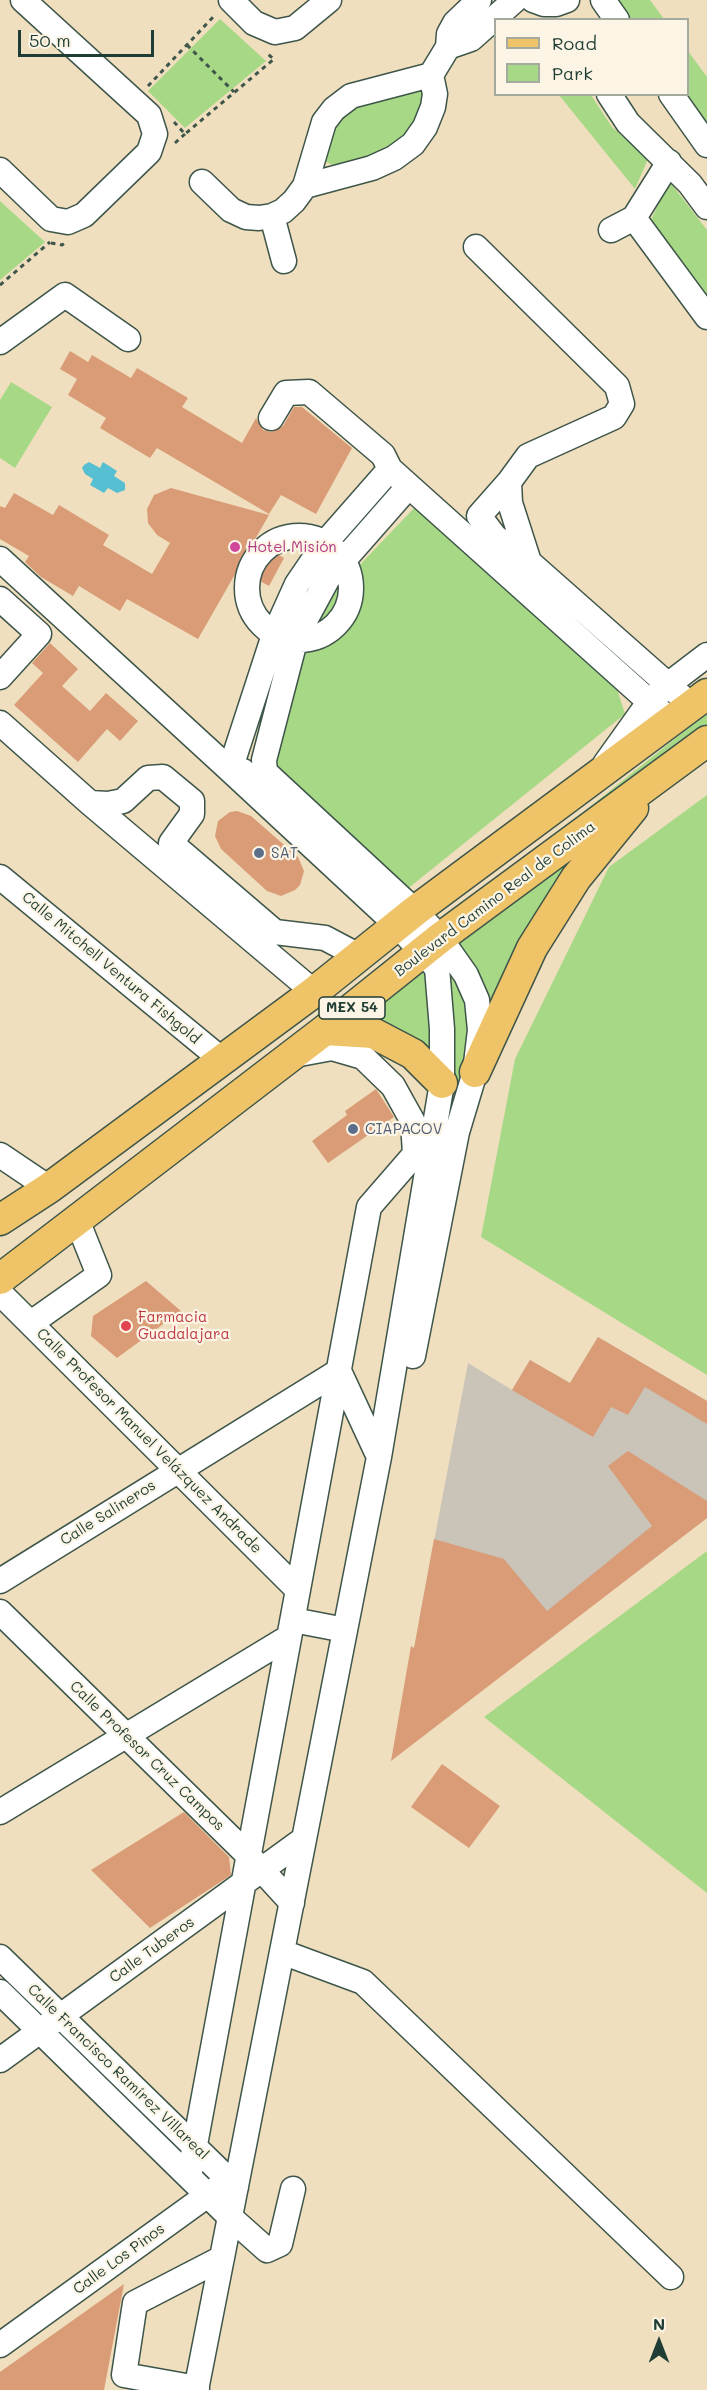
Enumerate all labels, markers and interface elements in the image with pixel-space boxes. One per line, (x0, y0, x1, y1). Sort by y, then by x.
scale bar (21, 18, 158, 56)
legend (494, 18, 689, 96)
text: 50 m (29, 28, 71, 52)
text: Road (552, 31, 597, 55)
text: Park (552, 61, 593, 85)
place label: Hotel Misión (247, 538, 337, 556)
marker: Hotel Misión (228, 540, 242, 554)
street label: Boulevard Camino Real de Colima (391, 818, 599, 980)
place label: SAT (271, 844, 298, 862)
marker: SAT (252, 846, 266, 860)
street label: Calle Mitchell Ventura Fishgold (18, 888, 204, 1048)
road number: MEX 54 (319, 997, 385, 1019)
place label: CIAPACOV (365, 1120, 442, 1138)
marker: CIAPACOV (346, 1122, 360, 1136)
place label: Farmacia Guadalajara (138, 1308, 230, 1343)
marker: Farmacia Guadalajara (119, 1319, 133, 1333)
street label: Calle Profesor Manuel Velázquez Andrade (33, 1325, 265, 1557)
street label: Calle Salineros (57, 1476, 159, 1550)
street label: Calle Profesor Cruz Campos (66, 1677, 228, 1835)
street label: Calle Tuberos (106, 1913, 198, 1987)
street label: Calle Francisco Ramírez Villareal (24, 1980, 212, 2164)
street label: Calle Los Pinos (70, 2220, 168, 2298)
north arrow (629, 2312, 689, 2372)
text: N (653, 2313, 665, 2334)

